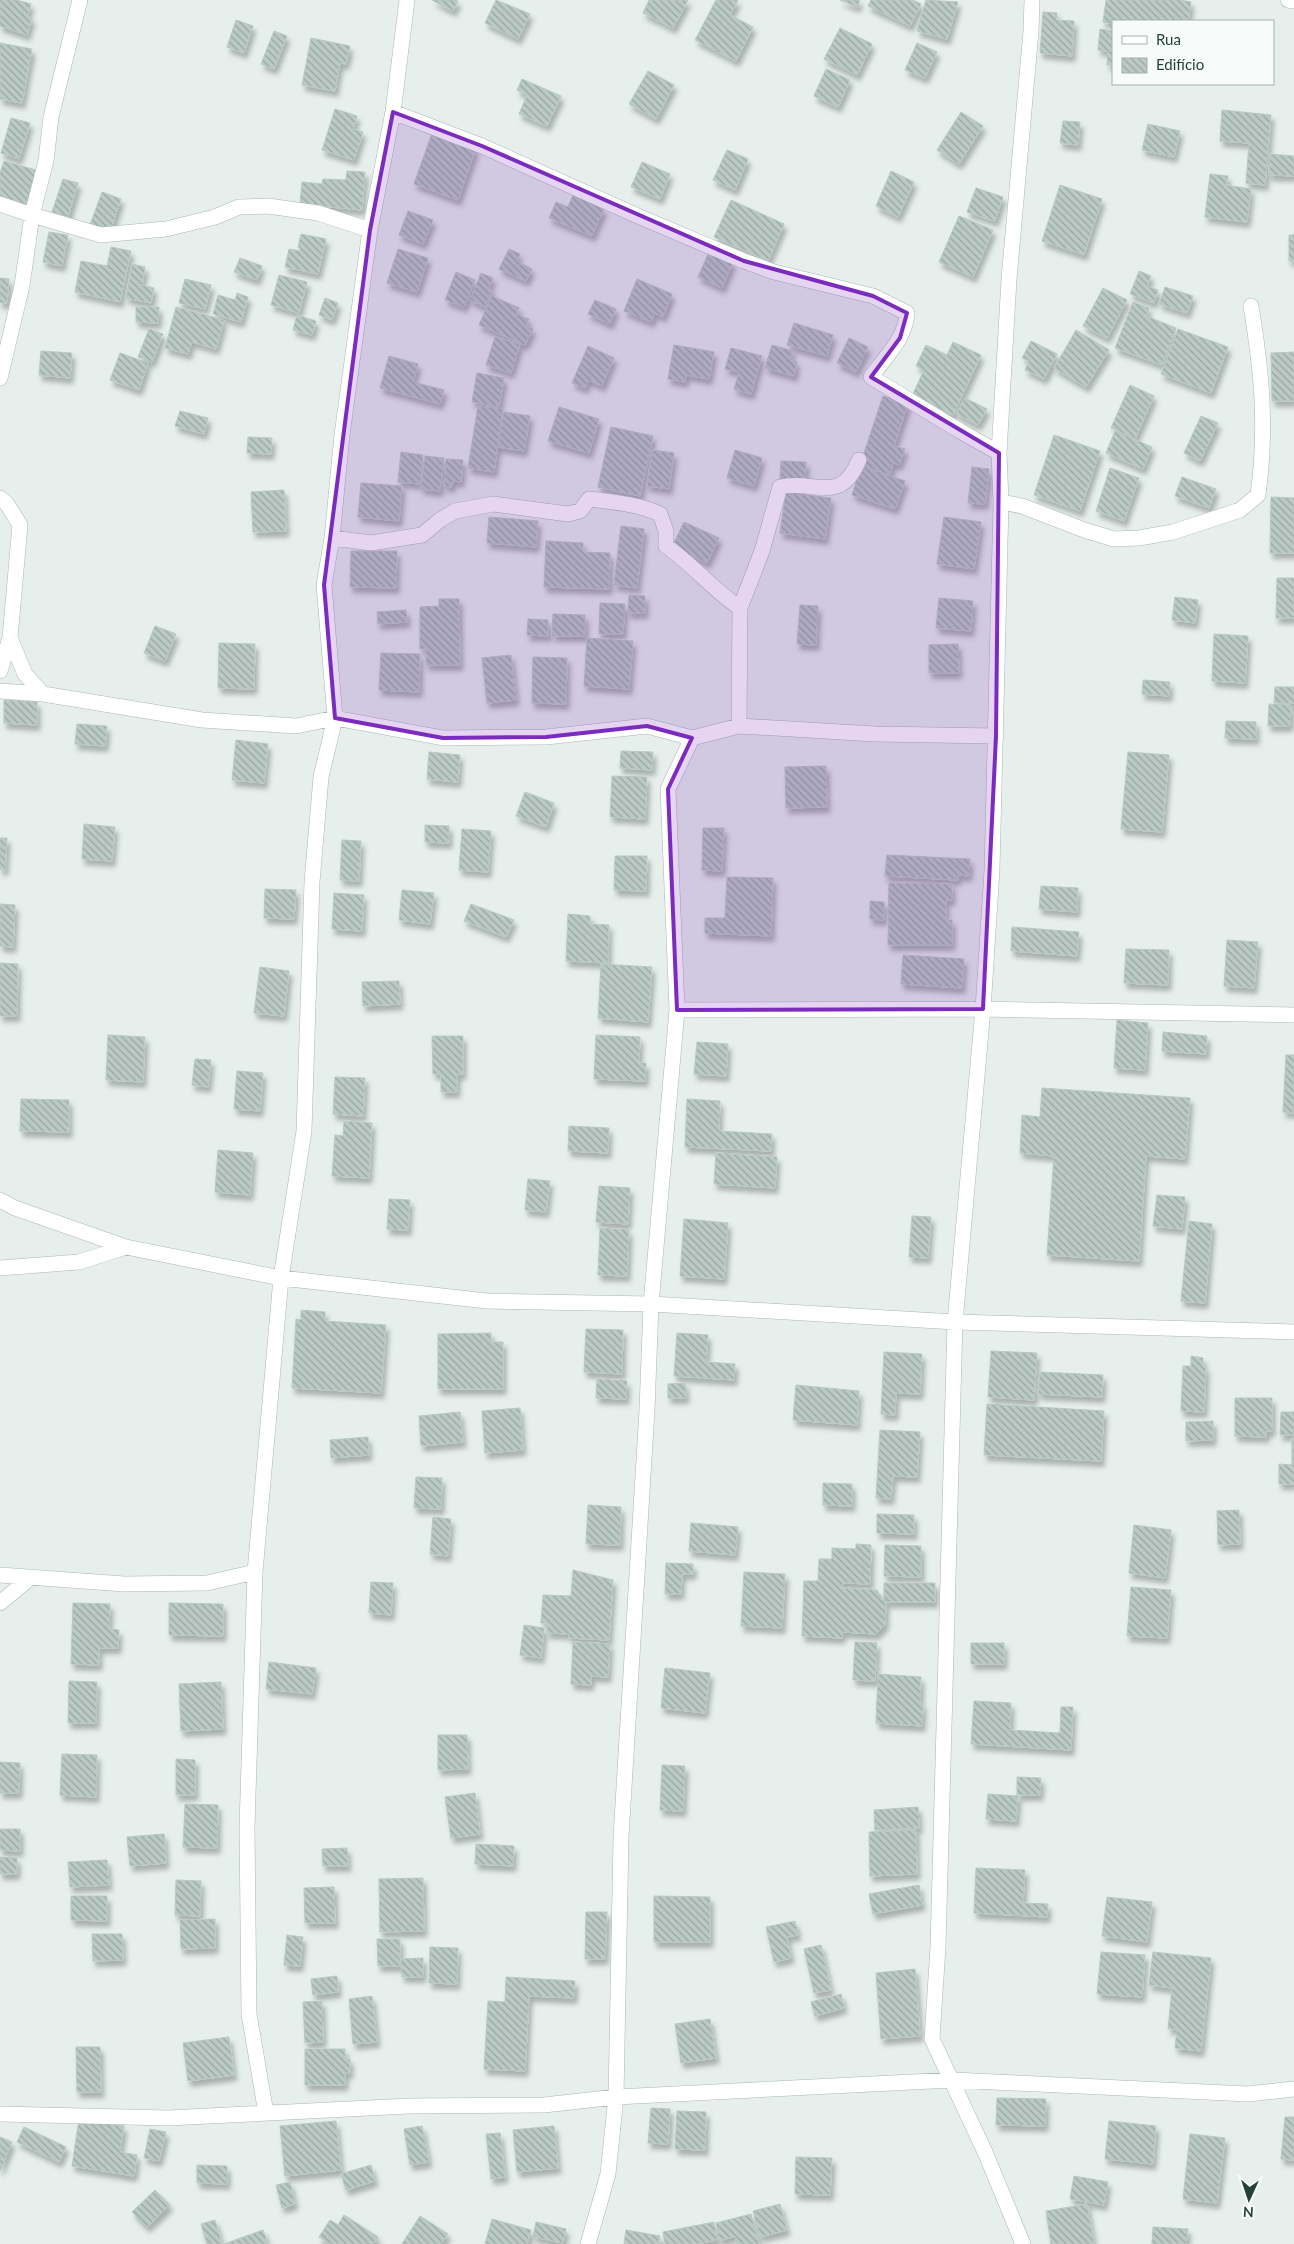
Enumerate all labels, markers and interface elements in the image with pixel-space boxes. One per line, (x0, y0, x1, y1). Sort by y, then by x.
legend (1112, 20, 1274, 85)
text: Rua (1156, 30, 1181, 48)
text: Edifício (1156, 55, 1204, 73)
north arrow (1224, 2174, 1274, 2224)
text: N (1242, 2204, 1254, 2221)

